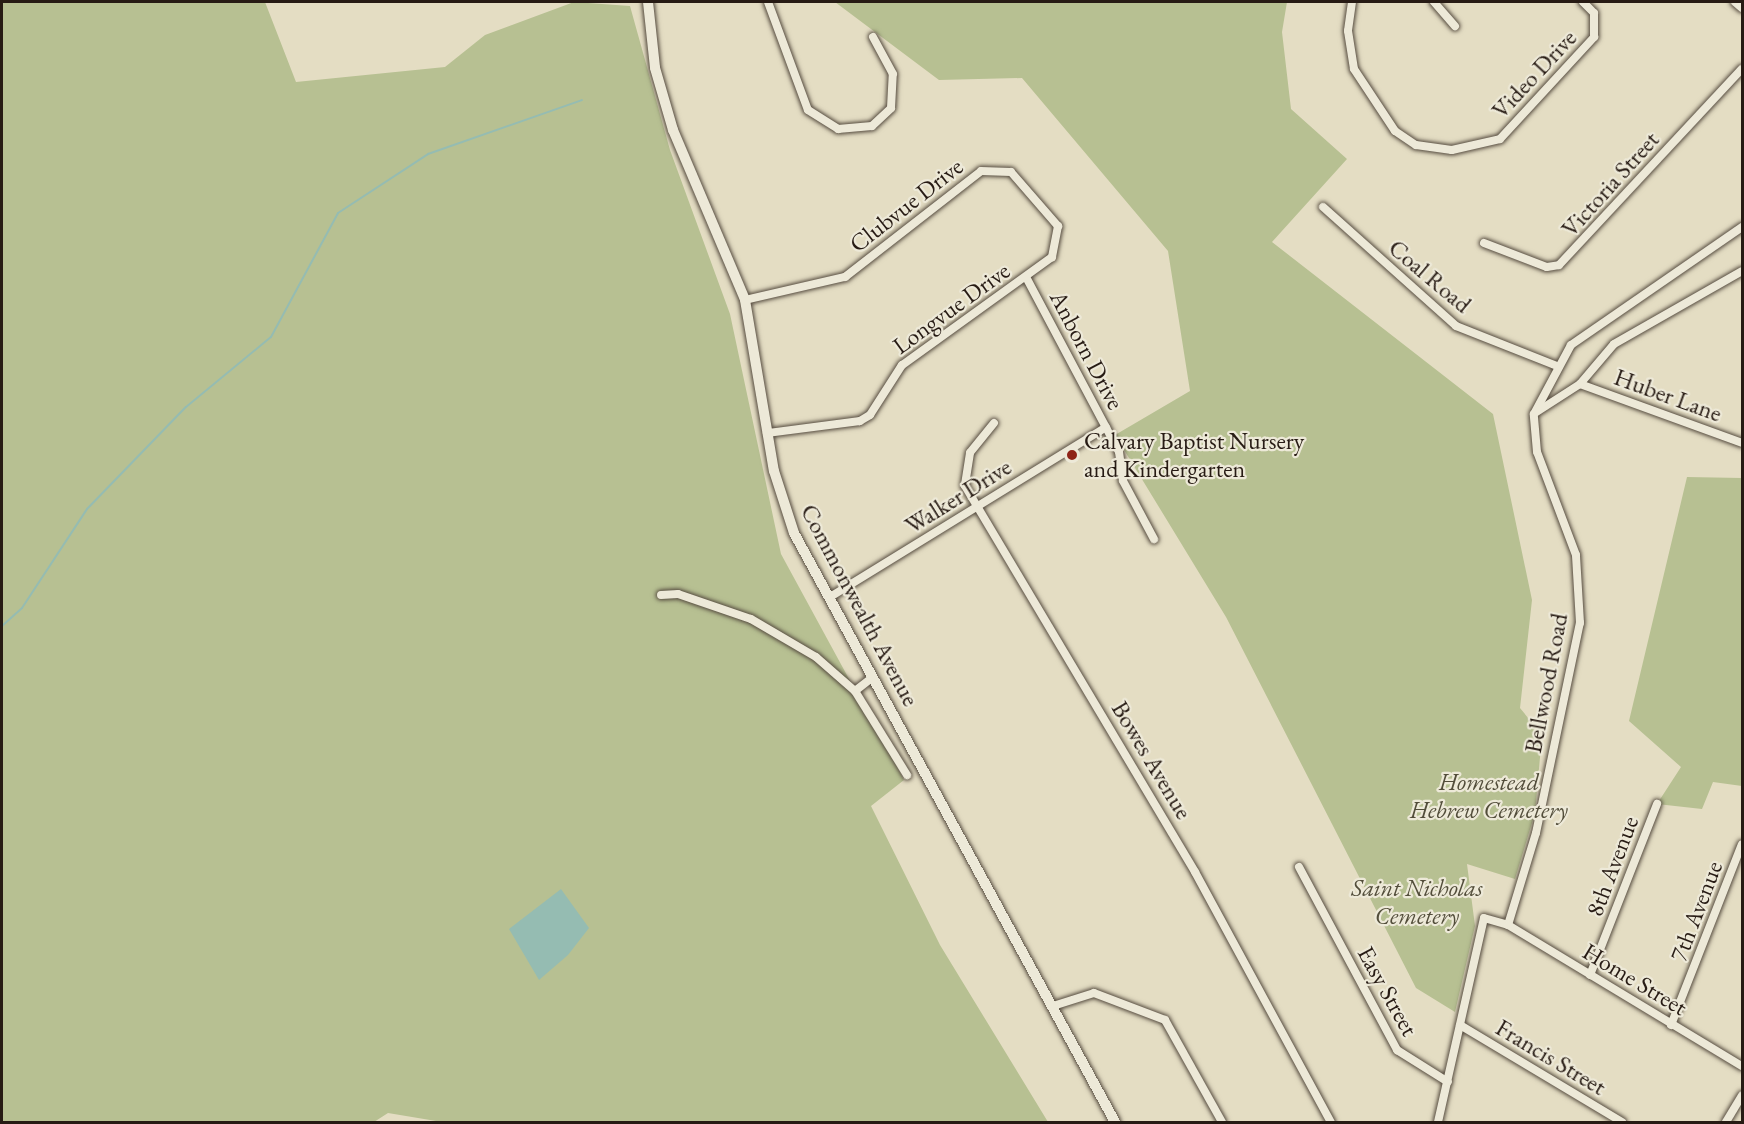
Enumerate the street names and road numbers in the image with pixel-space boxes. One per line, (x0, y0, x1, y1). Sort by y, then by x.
street label: Video Drive (1486, 24, 1582, 124)
street label: Victoria Street (1555, 125, 1665, 243)
street label: Clubvue Drive (844, 152, 968, 258)
street label: Coal Road (1383, 233, 1477, 319)
street label: Longvue Drive (887, 256, 1015, 360)
street label: Anborn Drive (1044, 286, 1130, 414)
street label: Huber Lane (1610, 362, 1726, 428)
street label: Walker Drive (900, 452, 1016, 540)
street label: Commonwealth Avenue (795, 499, 925, 711)
street label: Bellwood Road (1518, 611, 1574, 755)
street label: Bowes Avenue (1106, 696, 1198, 824)
street label: 8th Avenue (1580, 812, 1644, 920)
street label: 7th Avenue (1664, 857, 1728, 965)
street label: Home Street (1577, 937, 1693, 1021)
street label: Easy Street (1352, 941, 1424, 1041)
street label: Francis Street (1491, 1013, 1611, 1101)

